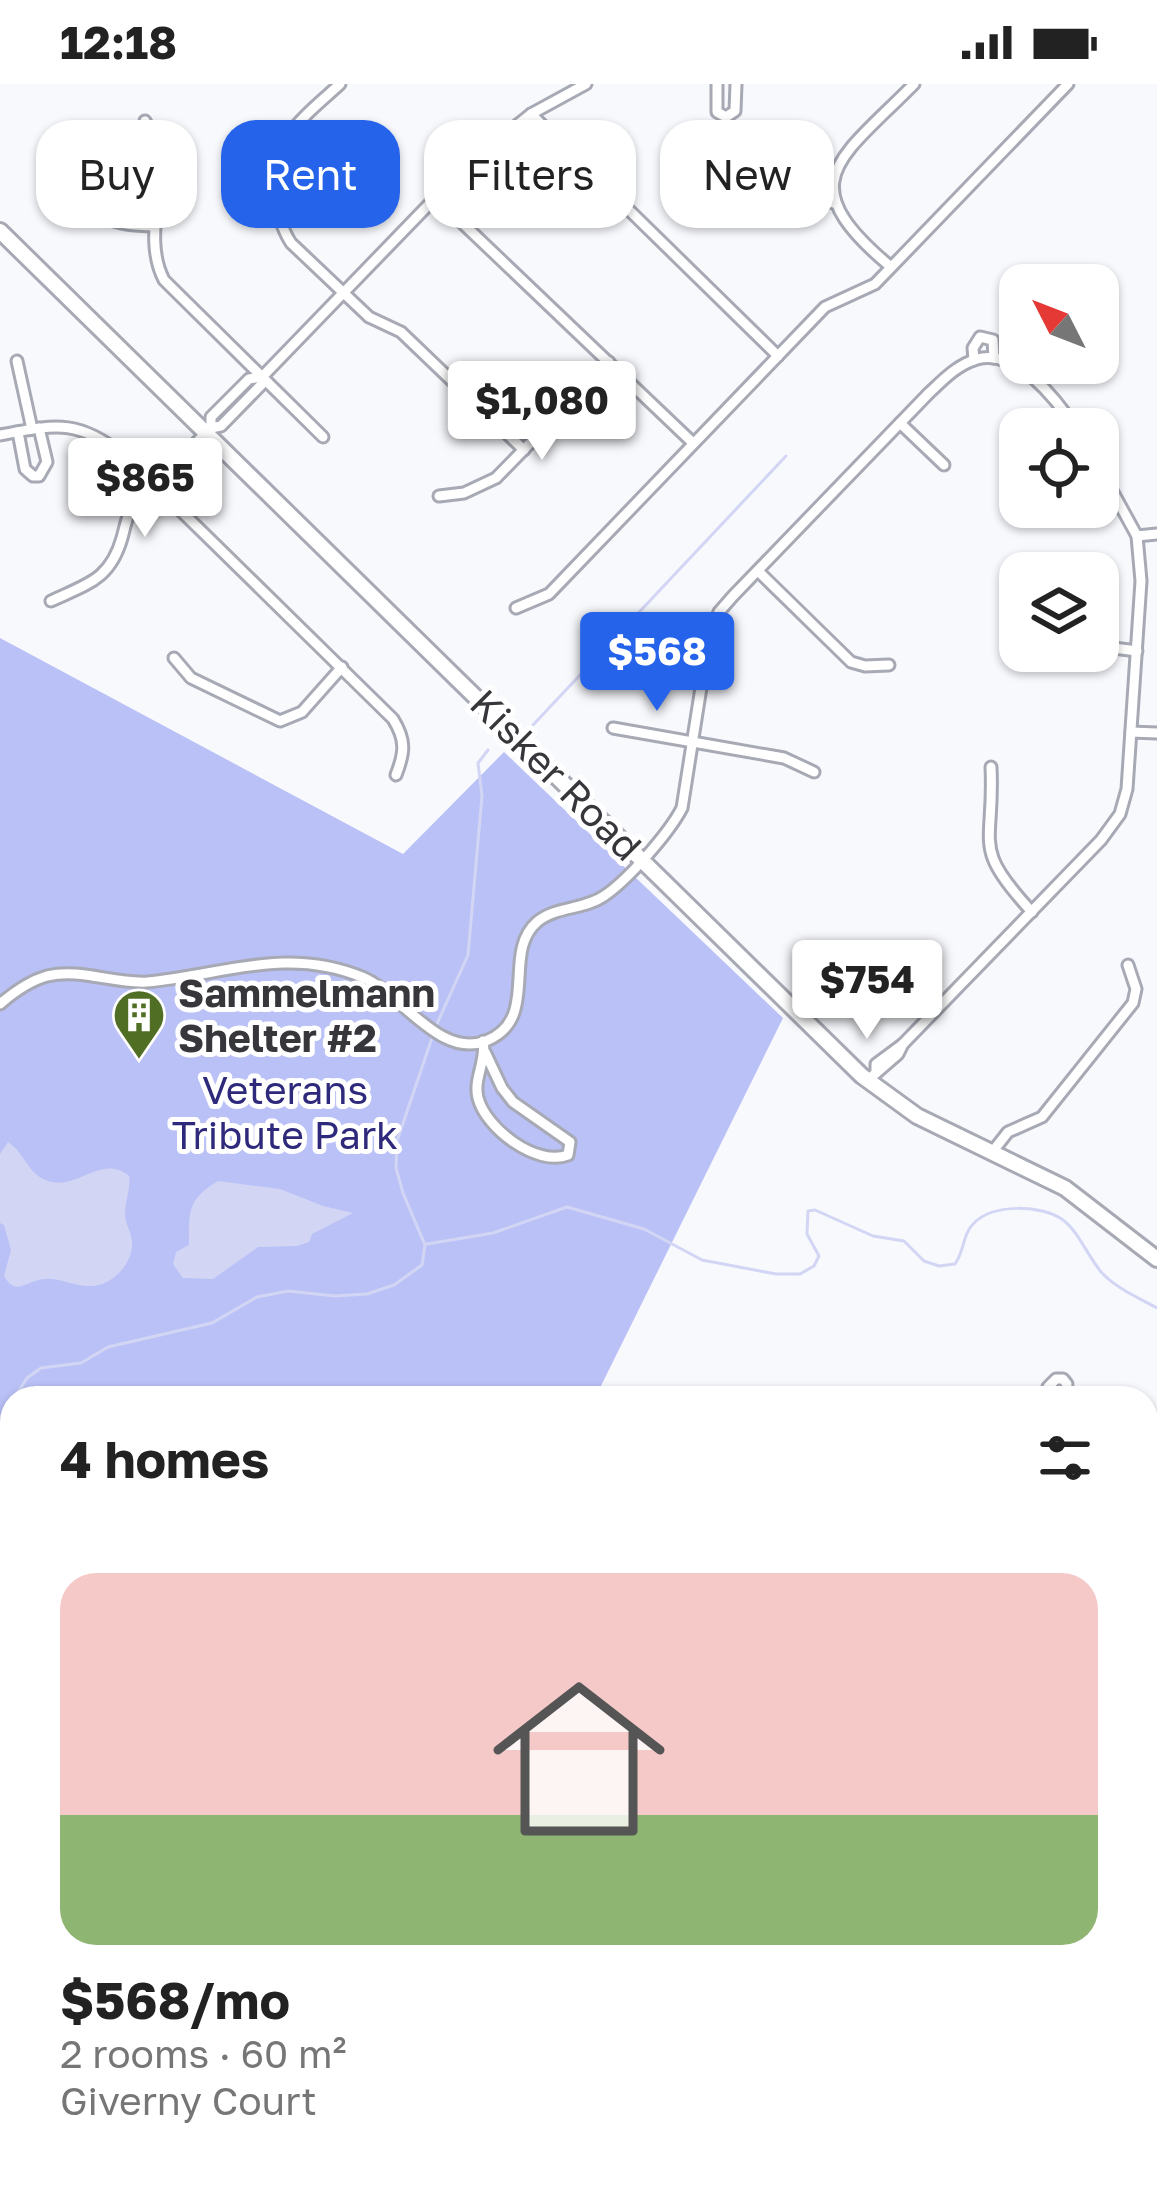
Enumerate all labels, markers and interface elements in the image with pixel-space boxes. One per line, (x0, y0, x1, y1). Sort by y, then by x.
text: 12:18 (60, 15, 177, 69)
chip: Buy (36, 120, 197, 228)
chip: Rent (221, 120, 400, 228)
chip: Filters (424, 120, 636, 228)
chip: New (660, 120, 834, 228)
north arrow (999, 264, 1119, 384)
map controls (999, 264, 1119, 672)
pin: $1,080 (444, 361, 640, 463)
text: $1,080 (475, 376, 609, 423)
button: locate (999, 408, 1119, 528)
pin: $865 (74, 438, 216, 540)
text: $865 (95, 453, 195, 500)
button: layers (999, 552, 1119, 672)
pin: $568 (586, 612, 728, 714)
text: $568 (607, 627, 707, 674)
street label: Kisker Road (461, 679, 652, 870)
pin: $754 (796, 940, 938, 1042)
text: $754 (819, 955, 915, 1002)
place label: Sammelmann Shelter #2 (178, 969, 435, 1061)
building icon: Sammelmann Shelter #2 (111, 987, 167, 1061)
park label: Veterans Tribute Park (172, 1066, 398, 1158)
icon: filters (1032, 1425, 1098, 1491)
text: 4 homes (60, 1428, 269, 1489)
icon: home (471, 1651, 687, 1867)
text: $568/mo (60, 1969, 290, 2030)
text: 2 rooms · 60 m² (60, 2030, 346, 2077)
text: Giverny Court (60, 2077, 317, 2124)

